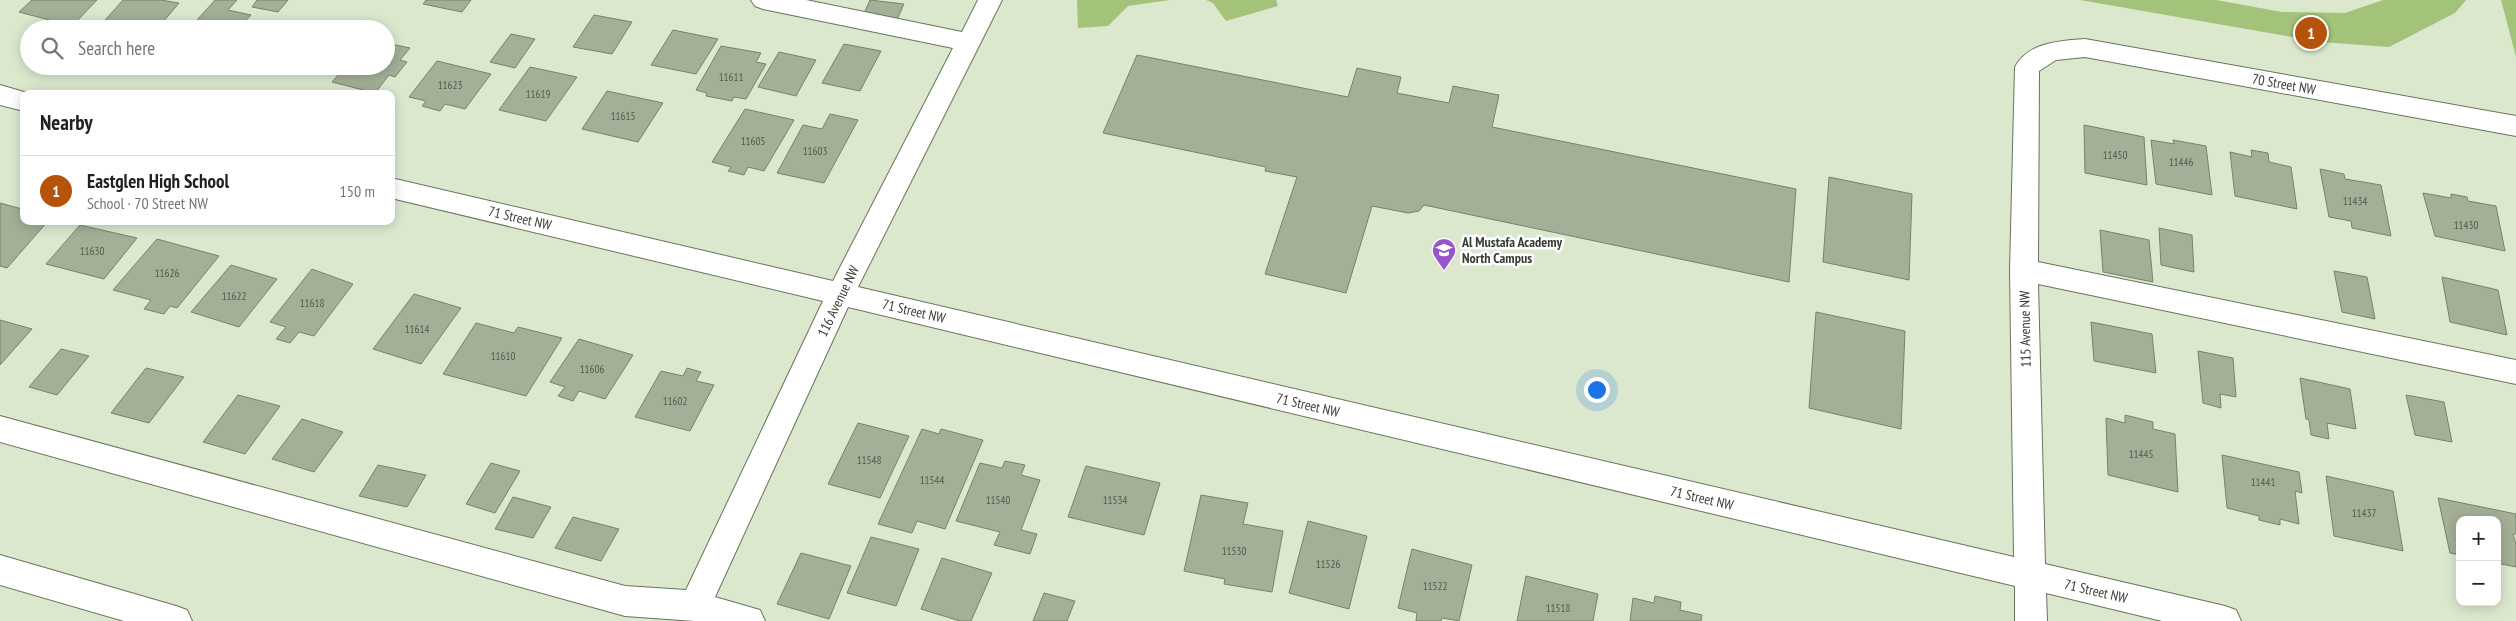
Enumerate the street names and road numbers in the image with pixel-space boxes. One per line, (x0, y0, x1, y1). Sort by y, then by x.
street label: 70 Street NW (2251, 70, 2318, 99)
street label: 71 Street NW (487, 202, 554, 234)
street label: 116 Avenue NW (813, 262, 863, 339)
street label: 115 Avenue NW (2015, 290, 2035, 368)
street label: 71 Street NW (881, 295, 948, 327)
street label: 71 Street NW (1275, 389, 1342, 421)
street label: 71 Street NW (1669, 482, 1736, 514)
street label: 71 Street NW (2063, 575, 2130, 607)

